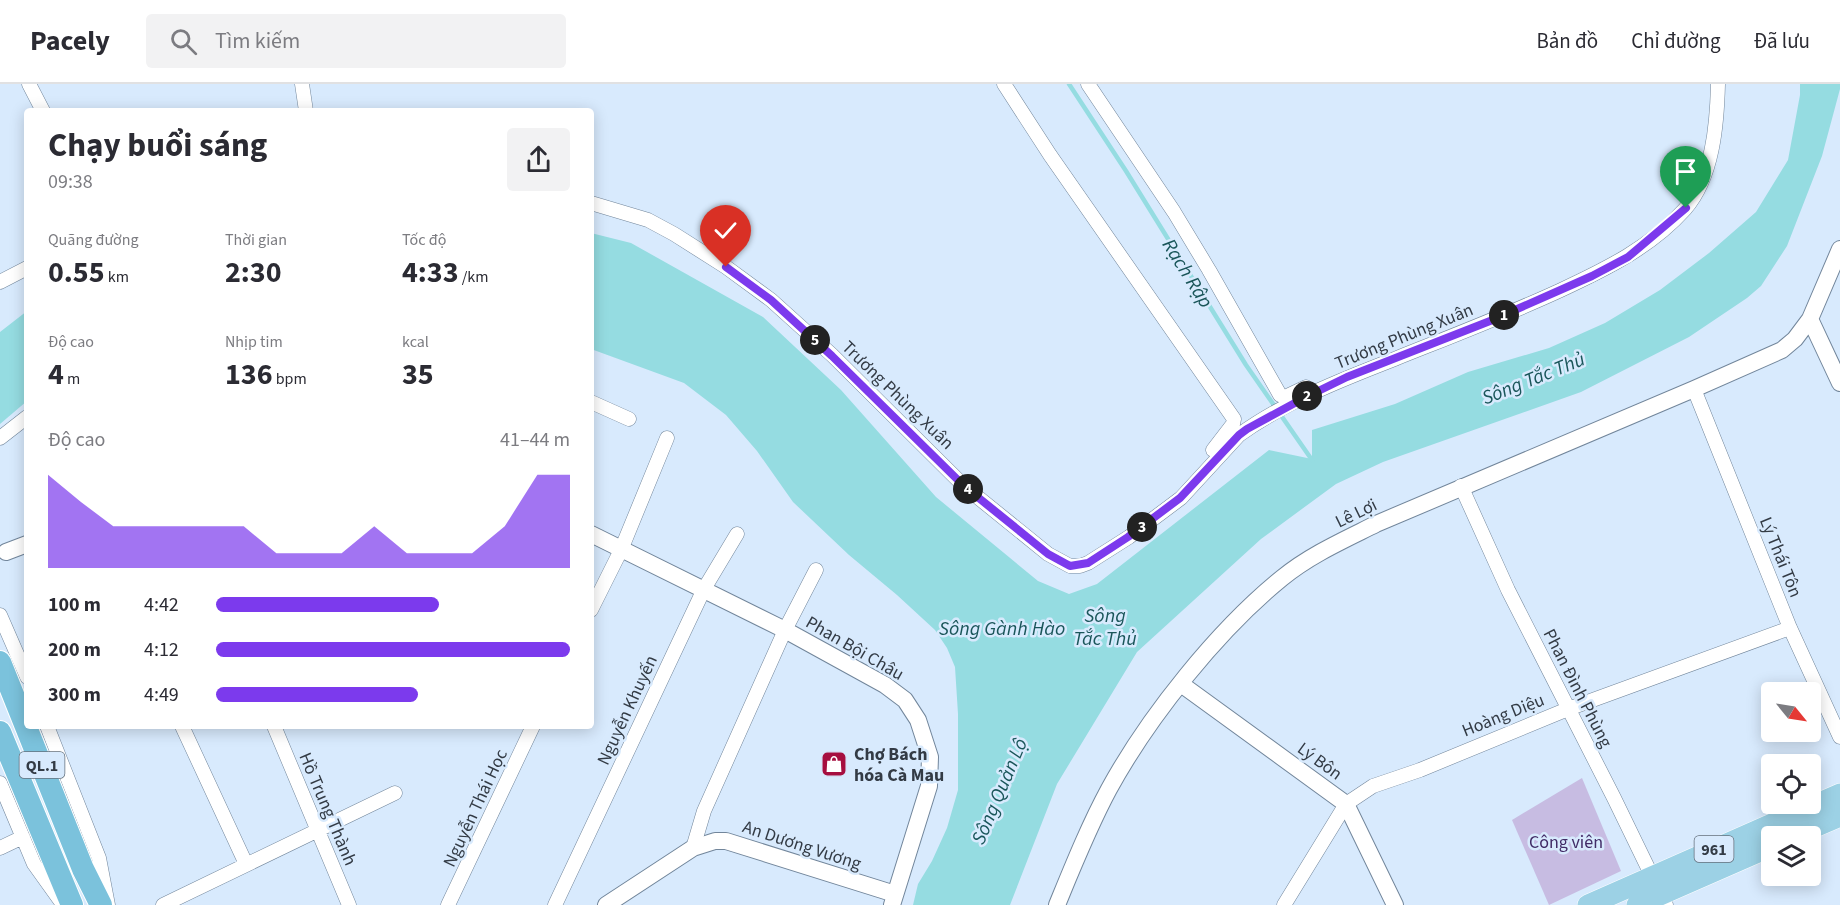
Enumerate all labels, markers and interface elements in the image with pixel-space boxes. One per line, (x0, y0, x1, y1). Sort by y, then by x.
search box (146, 14, 566, 68)
text: Pacely (30, 21, 110, 61)
icon: search (167, 25, 200, 58)
text: Tìm kiếm (215, 25, 300, 57)
text: Bản đồ (1536, 26, 1598, 56)
text: Chỉ đường (1631, 26, 1721, 56)
text: Đã lưu (1754, 26, 1810, 56)
text: Chạy buổi sáng (48, 122, 267, 169)
button: share (507, 128, 570, 191)
pin (1660, 146, 1711, 208)
icon: arrive (1669, 155, 1702, 188)
text: 09:38 (48, 168, 93, 196)
pin (700, 205, 751, 267)
icon: check (709, 214, 742, 247)
text: Quãng đường (48, 229, 139, 251)
text: Thời gian (225, 229, 287, 251)
text: Tốc độ (402, 229, 446, 251)
water label: Rạch Rập (1155, 233, 1219, 314)
text: 0.55 (48, 251, 105, 294)
text: 2:30 (225, 251, 282, 294)
text: 4:33 (402, 251, 459, 294)
text: km (105, 266, 129, 288)
text: /km (459, 266, 489, 288)
street label: Trương Phùng Xuân (1331, 297, 1477, 376)
pin: 1 (1489, 300, 1519, 330)
text: 1 (1500, 304, 1508, 326)
pin: 5 (800, 325, 830, 355)
text: 5 (811, 329, 819, 351)
text: Độ cao (48, 331, 94, 353)
text: Nhịp tim (225, 331, 283, 353)
text: kcal (402, 331, 429, 353)
street label: Trương Phùng Xuân (836, 335, 959, 455)
water label: Sông Tắc Thủ (1478, 346, 1589, 412)
text: 4 (48, 353, 64, 396)
text: 136 (225, 353, 273, 396)
text: 35 (402, 353, 434, 396)
text: m (64, 368, 80, 390)
text: bpm (273, 368, 307, 390)
pin: 2 (1292, 381, 1322, 411)
text: 2 (1303, 385, 1311, 407)
text: Độ cao (48, 426, 105, 454)
text: 41–44 m (500, 426, 570, 454)
pin: 4 (953, 474, 983, 504)
text: 4 (964, 478, 972, 500)
street label: Lê Lợi (1331, 493, 1381, 534)
pin: 3 (1127, 512, 1157, 542)
street label: Lý Thái Tôn (1753, 513, 1808, 601)
text: 3 (1138, 516, 1146, 538)
text: 100 m (48, 591, 101, 619)
text: 4:42 (144, 591, 179, 619)
water label: Sông Tắc Thủ (1073, 602, 1137, 653)
street label: Phan Bội Châu (801, 610, 909, 687)
water label: Sông Gành Hào (939, 615, 1065, 643)
street label: Phan Đình Phùng (1537, 625, 1618, 752)
text: 200 m (48, 636, 101, 664)
text: 4:12 (144, 636, 179, 664)
street label: Nguyễn Khuyến (591, 651, 664, 769)
text: 300 m (48, 681, 101, 709)
text: 4:49 (144, 681, 179, 709)
north arrow (1761, 682, 1821, 742)
map controls (1761, 682, 1821, 886)
street label: Hoàng Diệu (1458, 688, 1548, 743)
water label: Sông Quản Lộ (965, 734, 1035, 849)
street label: Lý Bôn (1292, 737, 1347, 786)
place label: Chợ Bách hóa Cà Mau (854, 742, 944, 788)
street label: Nguyễn Thái Học (437, 745, 514, 871)
street label: Hồ Trung Thành (292, 749, 363, 870)
shop icon: Chợ Bách hóa Cà Mau (819, 749, 849, 779)
road number: QL.1 (20, 752, 64, 778)
button: locate (1761, 754, 1821, 814)
street label: An Dương Vương (739, 814, 864, 876)
button: layers (1761, 826, 1821, 886)
park label: Công viên (1529, 830, 1603, 855)
road number: 961 (1694, 836, 1734, 862)

